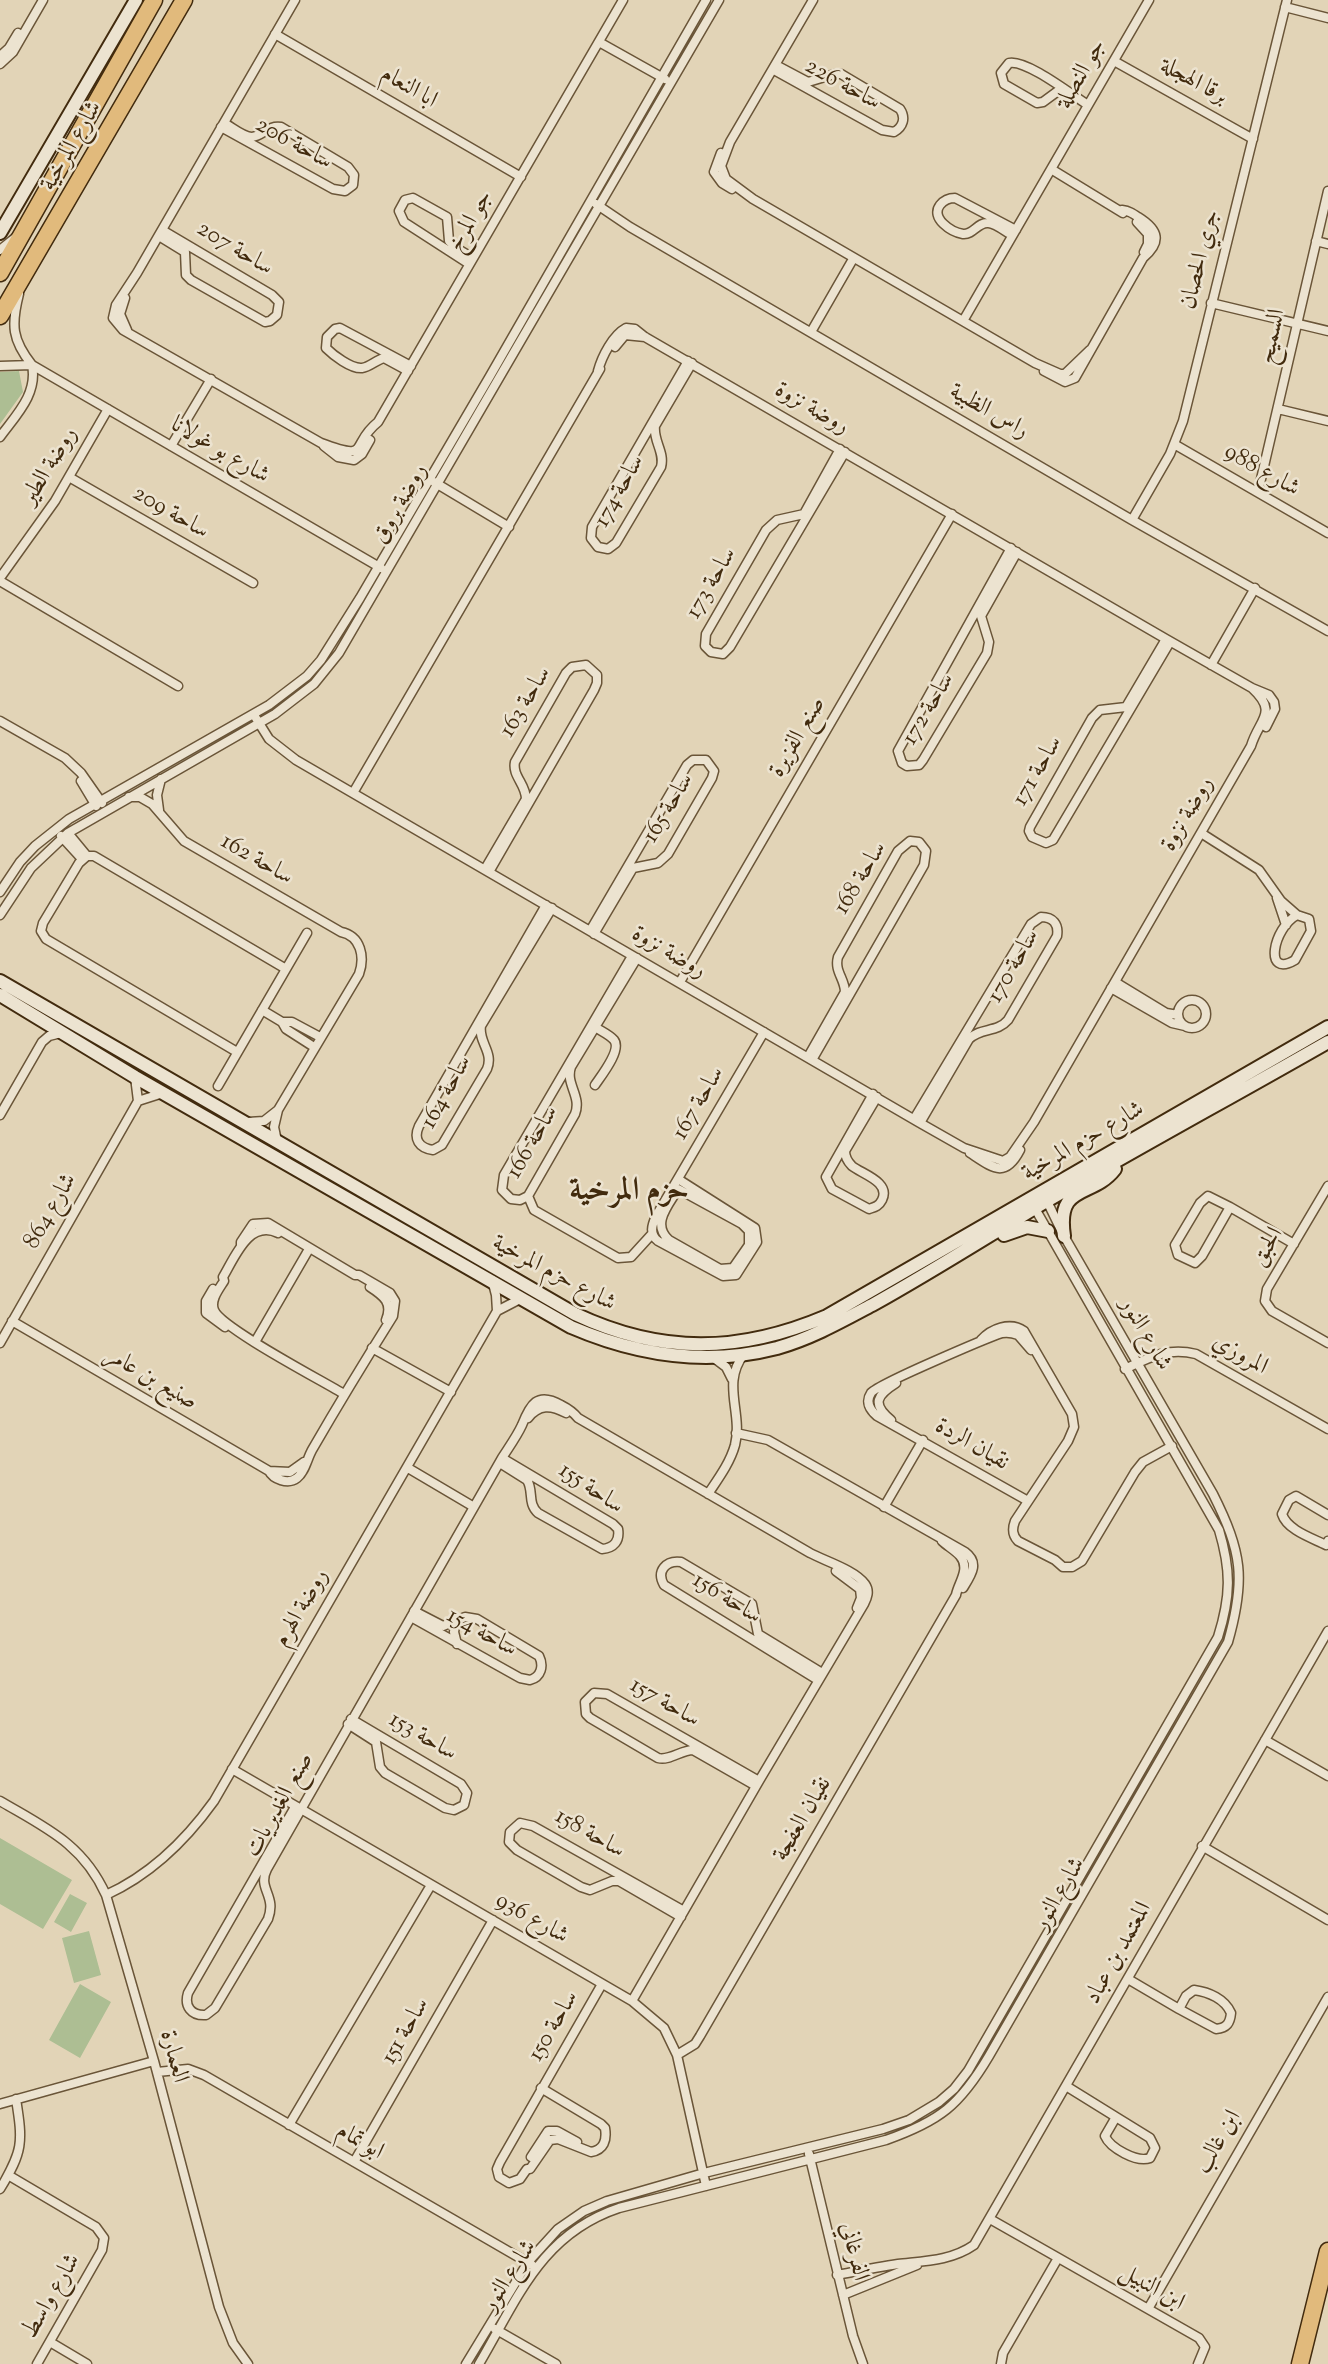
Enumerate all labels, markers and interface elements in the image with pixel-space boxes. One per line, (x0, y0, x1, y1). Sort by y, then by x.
street label: جو النصلة (1052, 35, 1114, 115)
street label: ساحة 226 (799, 53, 885, 119)
street label: برقا الهجلة (1154, 53, 1232, 113)
street label: ابا النعام (374, 61, 442, 117)
street label: شارع المرخية (36, 97, 110, 197)
street label: ساحة 206 (249, 112, 337, 178)
street label: جو المرخ (443, 186, 501, 258)
street label: جري الحصان (1176, 207, 1228, 313)
street label: ساحة 207 (191, 216, 277, 284)
street label: السميح (1254, 307, 1294, 367)
street label: روضة نزوة (768, 377, 854, 443)
street label: راس الظبية (943, 379, 1033, 447)
street label: شارع بو غولانا (164, 412, 274, 492)
street label: روضة الطير (17, 423, 85, 511)
street label: شارع 988 (1218, 439, 1304, 505)
street label: ساحة 174 (589, 451, 653, 533)
street label: روضة بروق (368, 460, 436, 550)
street label: ساحة 209 (127, 481, 213, 547)
street label: ساحة 173 (681, 543, 745, 625)
street label: ساحة 163 (495, 662, 559, 744)
street label: ساحة 172 (897, 669, 963, 751)
street label: صنع الفزيرة (764, 692, 834, 784)
street label: ساحة 171 (1007, 732, 1071, 812)
street label: ساحة 165 (638, 769, 702, 849)
street label: روضة نزوة (1156, 772, 1222, 858)
street label: ساحة 162 (215, 829, 297, 893)
street label: ساحة 168 (829, 837, 895, 921)
street label: روضة نزوة (625, 921, 711, 987)
street label: ساحة 170 (982, 925, 1048, 1009)
street label: ساحة 164 (416, 1051, 480, 1135)
street label: ساحة 167 (668, 1062, 732, 1146)
street label: شارع حزم المرخية (1018, 1096, 1150, 1190)
street label: ساحة 166 (502, 1101, 566, 1185)
street label: شارع 864 (19, 1169, 85, 1255)
district label: حزم المرخية (569, 1175, 689, 1213)
street label: الحبق (1246, 1223, 1292, 1273)
street label: شارع حزم المرخية (486, 1230, 620, 1320)
street label: شارع النور (1112, 1293, 1176, 1377)
street label: المروزي (1206, 1329, 1272, 1383)
street label: صنيع بن عامر (98, 1342, 202, 1418)
street label: نقيان الردة (929, 1413, 1013, 1479)
street label: ساحة 155 (552, 1458, 628, 1522)
street label: روضة الهرم (269, 1565, 337, 1653)
street label: ساحة 156 (686, 1568, 766, 1632)
street label: ساحة 154 (441, 1603, 521, 1665)
street label: ساحة 157 (624, 1672, 704, 1736)
street label: ساحة 153 (383, 1707, 461, 1769)
street label: صنع الغديريات (240, 1748, 322, 1864)
street label: نقيان العفجة (768, 1773, 840, 1867)
street label: ساحة 158 (549, 1803, 629, 1867)
street label: شارع النور (1029, 1853, 1093, 1937)
street label: شارع 936 (489, 1888, 573, 1952)
street label: المعتمد بن عباد (1080, 1898, 1160, 2010)
street label: ساحة 150 (523, 1986, 587, 2068)
street label: ساحة 151 (376, 1993, 438, 2071)
street label: العمارة (151, 2028, 193, 2086)
street label: ابن غالب (1190, 2106, 1250, 2180)
street label: ابو تمام (330, 2118, 388, 2168)
street label: الفرغاني (831, 2220, 873, 2284)
street label: شارع النور (477, 2236, 545, 2318)
street label: شارع واسط (17, 2249, 89, 2345)
street label: ابن النبيل (1113, 2259, 1189, 2319)

